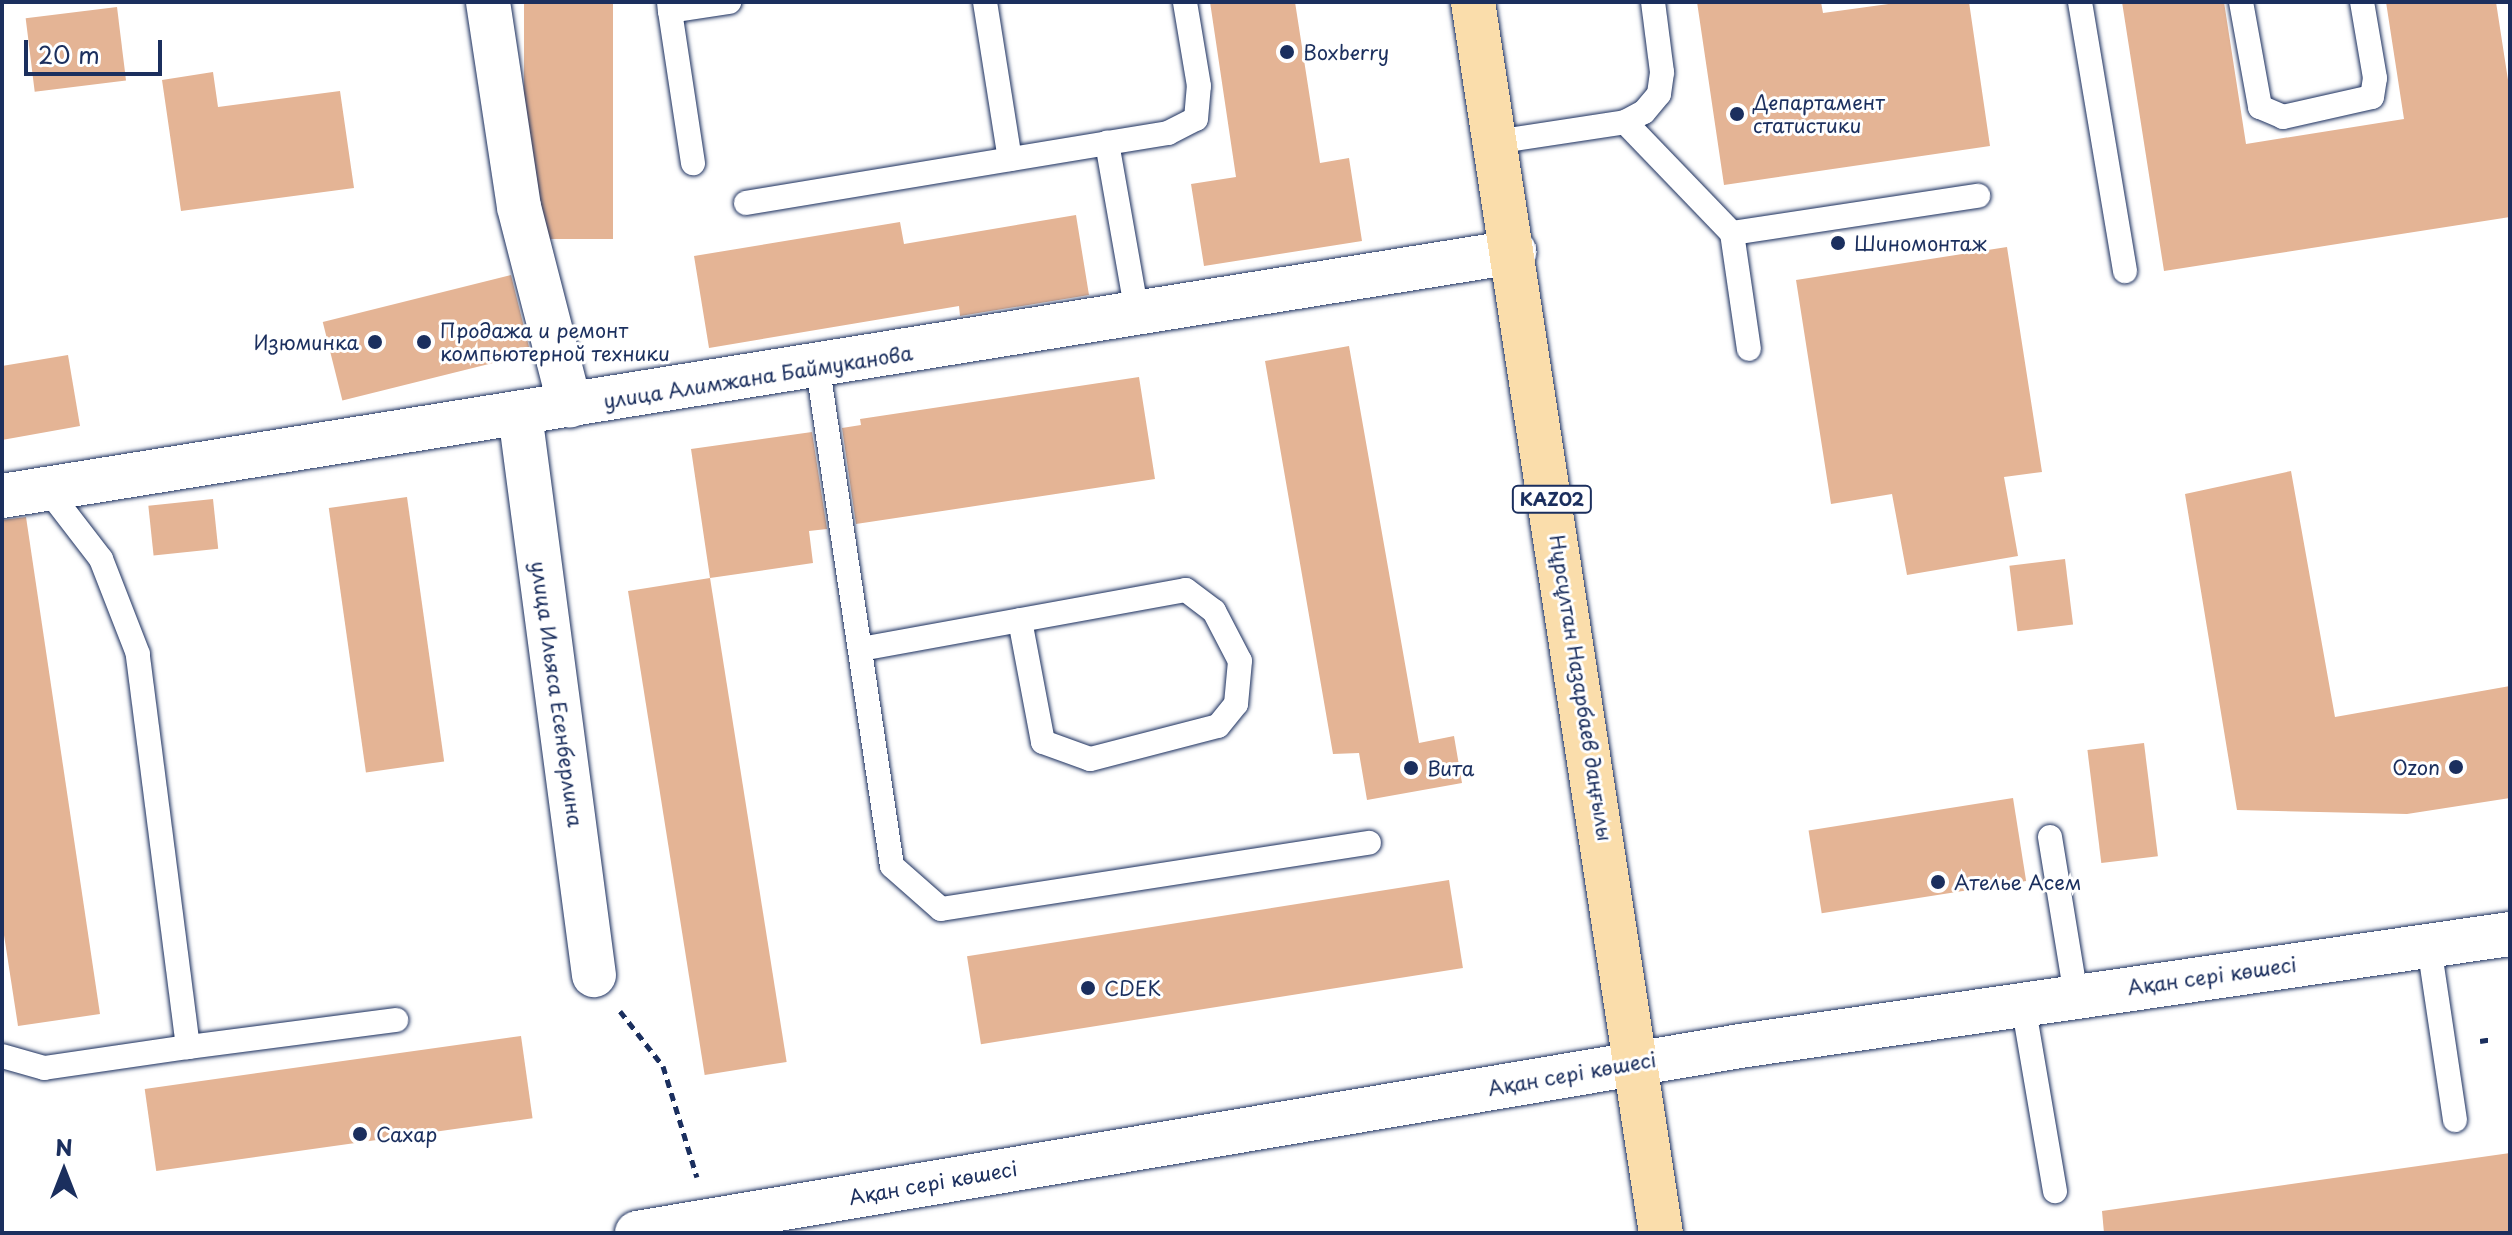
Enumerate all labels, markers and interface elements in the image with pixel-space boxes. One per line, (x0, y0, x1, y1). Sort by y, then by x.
scale bar (28, 24, 166, 74)
text: 20 m (38, 36, 100, 72)
place label: Boxberry (1303, 40, 1389, 64)
marker: Boxberry (1278, 43, 1296, 61)
place label: Департамент статистики (1753, 90, 1885, 137)
marker: Департамент статистики (1728, 105, 1746, 123)
place label: Шиномонтаж (1854, 231, 1986, 255)
marker: Шиномонтаж (1829, 234, 1847, 252)
place label: Продажа и ремонт компьютерной техники (440, 318, 671, 365)
place label: Изюминка (254, 330, 359, 354)
marker: Изюминка (366, 333, 384, 351)
marker: Продажа и ремонт компьютерной техники (415, 333, 433, 351)
street label: улица Алимжана Баймуканова (601, 341, 915, 413)
road number: KАZ02 (1510, 485, 1594, 513)
street label: Нұрсұлтан Назарбаев даңғылы (1545, 532, 1617, 844)
street label: улица Ильяса Есенберлина (526, 558, 588, 830)
place label: Ozon (2392, 755, 2440, 779)
place label: Вита (1427, 756, 1474, 780)
marker: Ozon (2447, 758, 2465, 776)
marker: Вита (1402, 759, 1420, 777)
place label: Ателье Асем (1954, 870, 2079, 894)
marker: Ателье Асем (1929, 873, 1947, 891)
street label: Ақан сері көшесі (2125, 952, 2299, 1000)
place label: CDEK (1104, 976, 1161, 1000)
marker: CDEK (1079, 979, 1097, 997)
street label: Ақан сері көшесі (1485, 1047, 1659, 1101)
place label: Сахар (376, 1122, 437, 1146)
marker: Сахар (351, 1125, 369, 1143)
text: N (55, 1130, 73, 1163)
north arrow (24, 1131, 104, 1211)
street label: Ақан сері көшесі (846, 1156, 1020, 1210)

